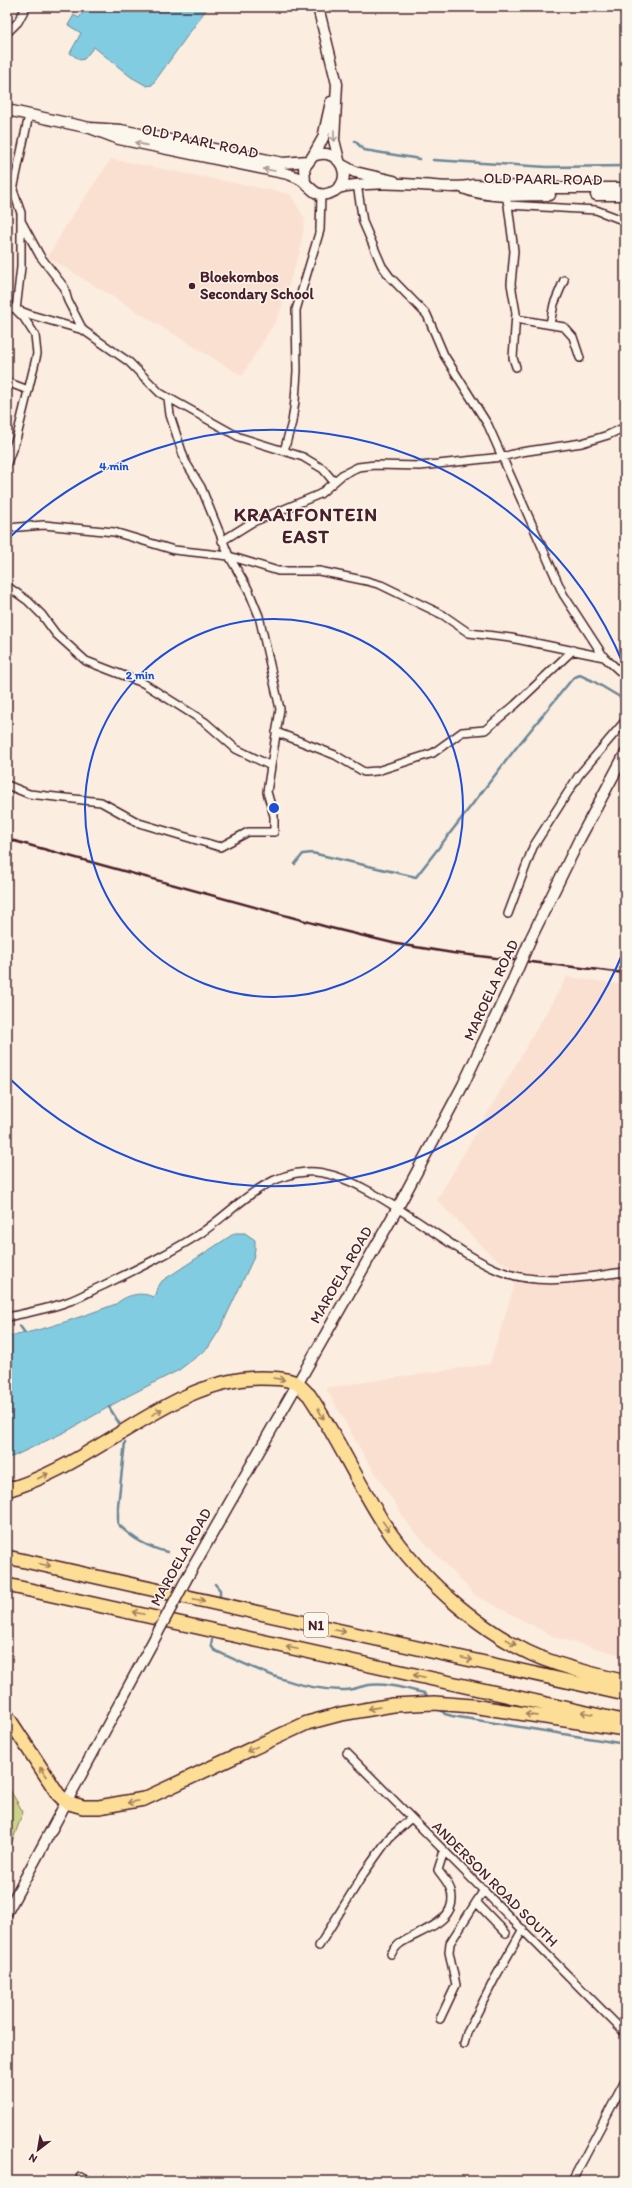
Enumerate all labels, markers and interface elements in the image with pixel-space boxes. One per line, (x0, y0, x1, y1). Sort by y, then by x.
street label: OLD PAARL ROAD (140, 120, 260, 162)
one-way arrow (331, 129, 338, 142)
one-way arrow (135, 140, 148, 148)
one-way arrow (262, 166, 275, 174)
street label: OLD PAARL ROAD (483, 169, 603, 189)
place label: Bloekombos Secondary School (200, 268, 314, 304)
marker: Bloekombos Secondary School (187, 281, 197, 291)
text: 4 min (99, 459, 129, 473)
district label: KRAAIFONTEIN EAST (234, 503, 378, 548)
text: 2 min (126, 668, 155, 682)
centre of rings (267, 801, 281, 815)
street label: MAROELA ROAD (460, 937, 522, 1043)
street label: MAROELA ROAD (306, 1223, 376, 1327)
one-way arrow (273, 1375, 286, 1383)
one-way arrow (151, 1408, 163, 1416)
one-way arrow (317, 1408, 325, 1420)
one-way arrow (37, 1472, 49, 1479)
street label: MAROELA ROAD (147, 1505, 215, 1609)
one-way arrow (382, 1521, 390, 1532)
one-way arrow (38, 1562, 51, 1570)
one-way arrow (193, 1596, 206, 1604)
one-way arrow (132, 1609, 145, 1617)
road number: N1 (304, 1613, 328, 1637)
one-way arrow (333, 1627, 346, 1635)
one-way arrow (505, 1638, 516, 1646)
one-way arrow (286, 1643, 299, 1651)
one-way arrow (460, 1655, 473, 1663)
one-way arrow (413, 1671, 426, 1679)
one-way arrow (368, 1704, 381, 1712)
one-way arrow (581, 1708, 594, 1716)
one-way arrow (525, 1711, 538, 1719)
one-way arrow (246, 1746, 258, 1753)
one-way arrow (39, 1766, 47, 1777)
one-way arrow (127, 1798, 140, 1806)
street label: ANDERSON ROAD SOUTH (428, 1817, 562, 1951)
north arrow (18, 2130, 58, 2170)
text: N (27, 2151, 40, 2166)

